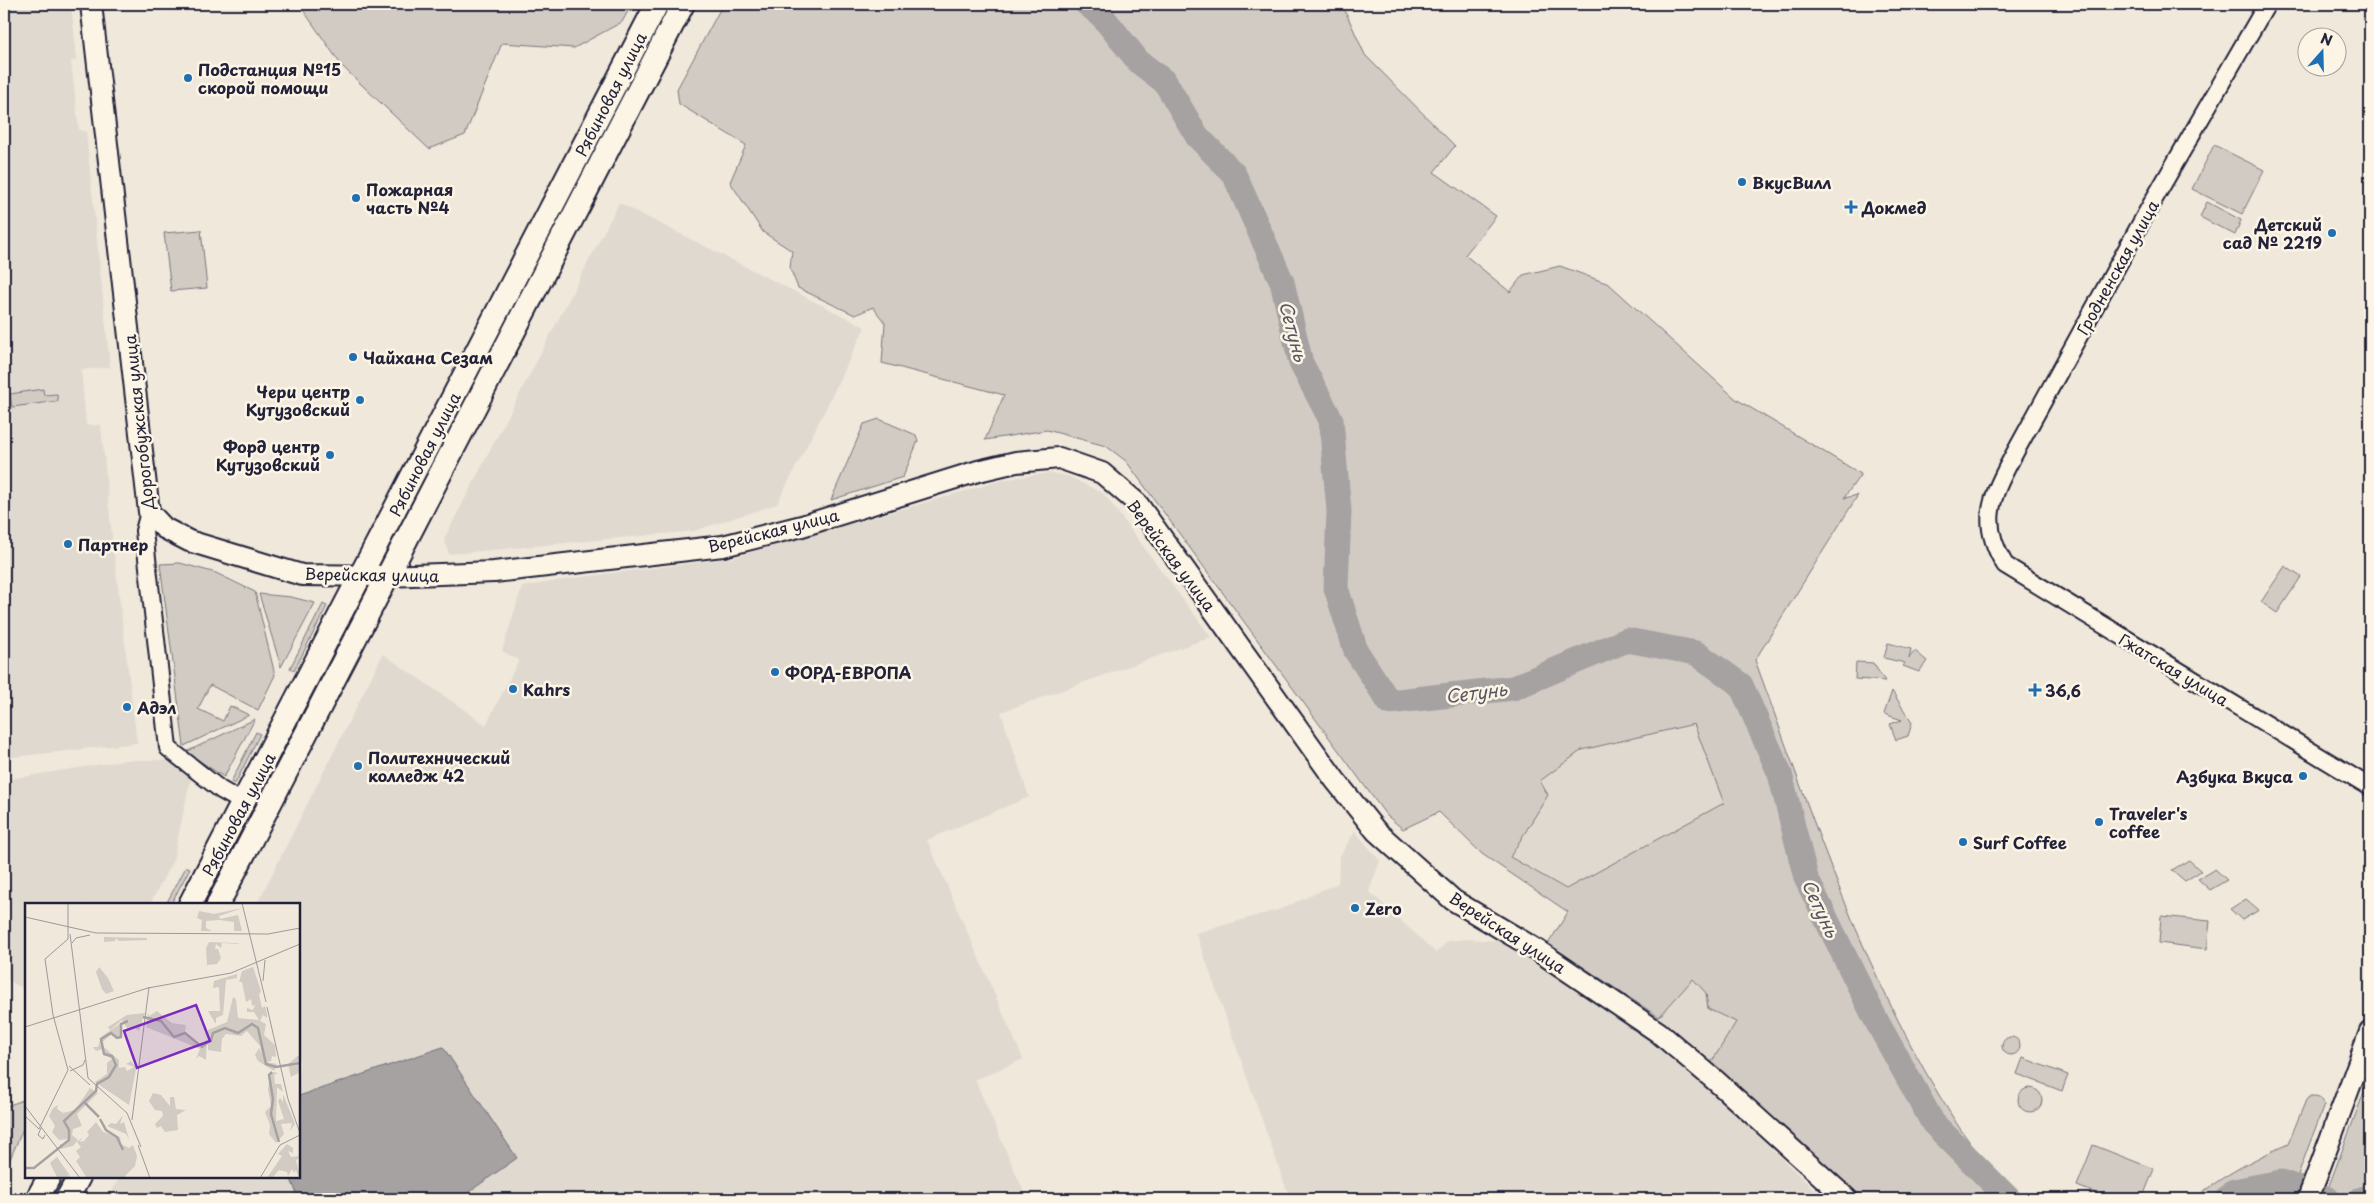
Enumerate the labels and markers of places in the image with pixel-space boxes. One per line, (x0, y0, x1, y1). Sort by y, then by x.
place label: Подстанция №15 скорой помощи (198, 57, 341, 99)
marker: Подстанция №15 скорой помощи (182, 72, 194, 84)
place label: ВкусВилл (1752, 170, 1832, 194)
marker: ВкусВилл (1736, 176, 1748, 188)
place label: Пожарная часть №4 (366, 177, 453, 219)
marker: Пожарная часть №4 (350, 192, 362, 204)
place label: Докмед (1861, 195, 1927, 219)
marker: Докмед (1844, 200, 1858, 214)
place label: Детский сад № 2219 (2223, 212, 2322, 254)
marker: Детский сад № 2219 (2326, 227, 2338, 239)
place label: Чайхана Сезам (363, 345, 494, 369)
marker: Чайхана Сезам (347, 351, 359, 363)
place label: Чери центр Кутузовский (246, 379, 350, 421)
marker: Чери центр Кутузовский (354, 394, 366, 406)
place label: Форд центр Кутузовский (216, 434, 320, 476)
marker: Форд центр Кутузовский (324, 449, 336, 461)
place label: Партнер (78, 532, 148, 556)
marker: Партнер (62, 538, 74, 550)
place label: ФОРД-ЕВРОПА (785, 660, 912, 684)
marker: ФОРД-ЕВРОПА (769, 666, 781, 678)
place label: Kahrs (523, 677, 571, 701)
place label: 36,6 (2045, 678, 2081, 702)
marker: Kahrs (507, 683, 519, 695)
marker: 36,6 (2029, 684, 2041, 696)
place label: Адэл (136, 695, 177, 719)
marker: Адэл (121, 701, 133, 713)
place label: Политехнический колледж 42 (368, 745, 510, 787)
marker: Политехнический колледж 42 (352, 760, 364, 772)
place label: Азбука Вкуса (2176, 764, 2293, 788)
marker: Азбука Вкуса (2297, 770, 2309, 782)
place label: Traveler's coffee (2109, 801, 2188, 843)
marker: Traveler's coffee (2093, 816, 2105, 828)
place label: Surf Coffee (1973, 830, 2067, 854)
marker: Surf Coffee (1957, 836, 1969, 848)
place label: Zero (1365, 896, 1402, 920)
marker: Zero (1349, 902, 1361, 914)

